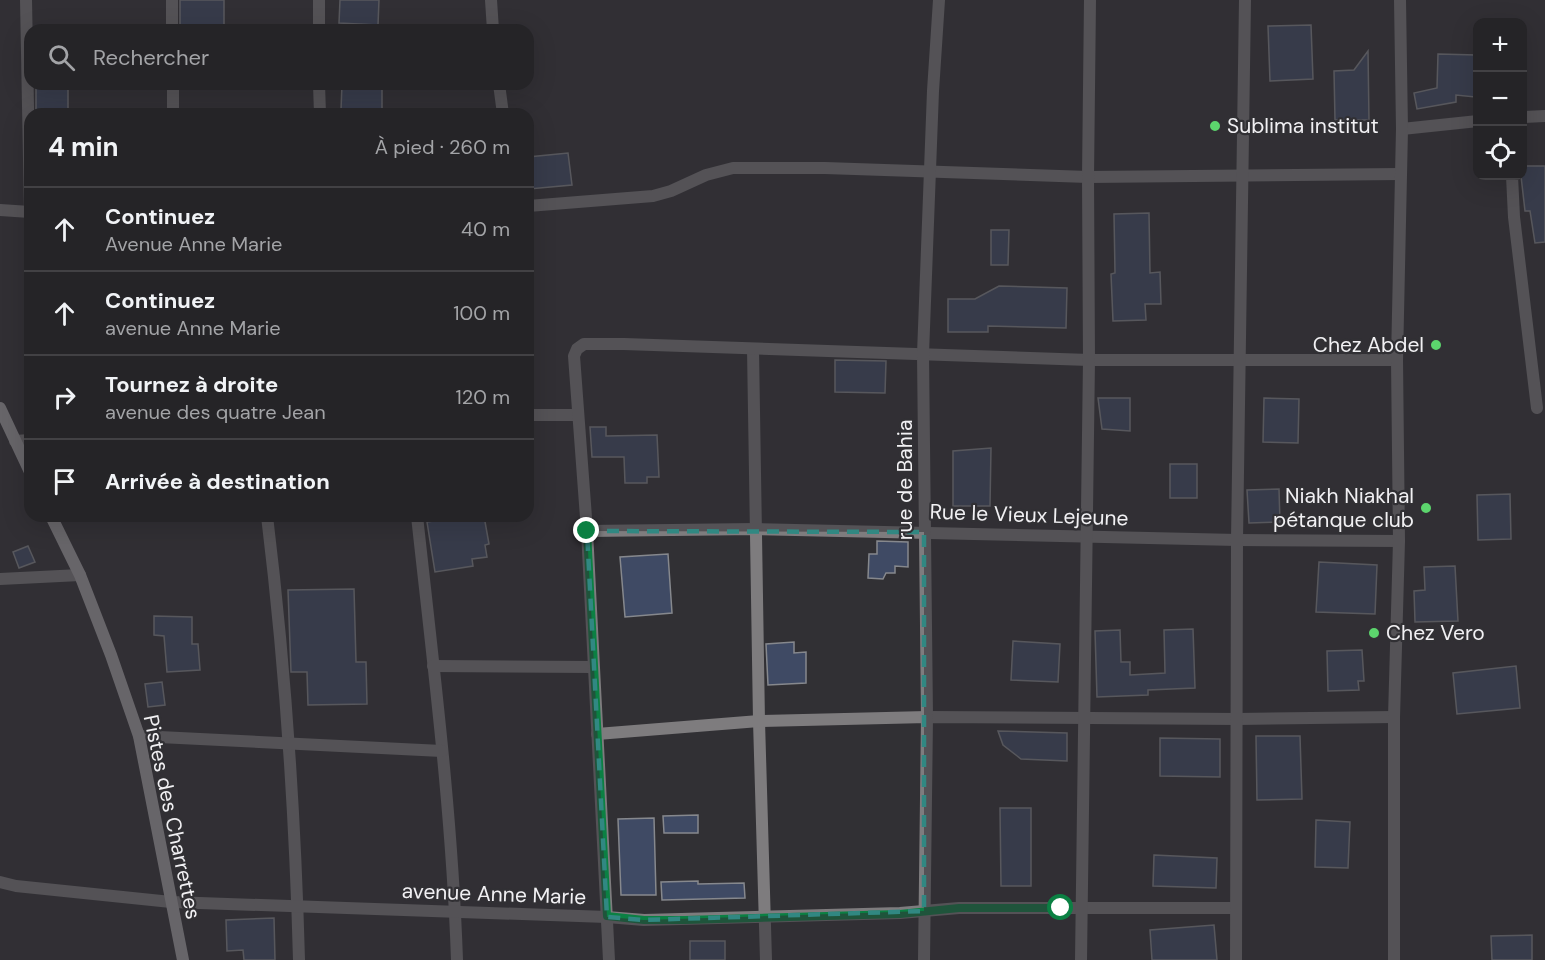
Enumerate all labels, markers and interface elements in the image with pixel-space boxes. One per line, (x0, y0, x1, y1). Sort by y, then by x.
map controls (1473, 18, 1527, 180)
button: + (1473, 18, 1527, 72)
search box (24, 24, 534, 90)
icon: search (45, 41, 78, 74)
text: Rechercher (93, 43, 209, 72)
button: − (1473, 72, 1527, 126)
place label: Sublima institut (1227, 112, 1379, 140)
marker: Sublima institut (1208, 119, 1222, 133)
button: locate (1473, 126, 1527, 180)
text: 4 min (48, 130, 119, 164)
text: À pied · 260 m (375, 134, 510, 160)
text: Continuez (105, 202, 215, 231)
icon: ahead (48, 213, 81, 246)
text: 40 m (461, 216, 510, 242)
text: Avenue Anne Marie (105, 231, 282, 257)
text: Continuez (105, 286, 215, 315)
icon: ahead (48, 297, 81, 330)
text: 100 m (453, 300, 510, 326)
text: avenue Anne Marie (105, 315, 281, 341)
place label: Chez Abdel (1313, 331, 1424, 359)
marker: Chez Abdel (1429, 338, 1443, 352)
text: Tournez à droite (105, 370, 278, 399)
icon: right (48, 381, 81, 414)
text: 120 m (456, 384, 510, 410)
text: avenue des quatre Jean (105, 399, 326, 425)
street label: rue de Bahia (891, 420, 919, 540)
icon: arrive (48, 465, 81, 498)
text: Arrivée à destination (105, 467, 330, 496)
place label: Niakh Niakhal pétanque club (1273, 482, 1414, 534)
street label: Rue le Vieux Lejeune (929, 498, 1129, 532)
marker: Niakh Niakhal pétanque club (1419, 501, 1433, 515)
route end (573, 517, 599, 543)
place label: Chez Vero (1386, 619, 1485, 647)
marker: Chez Vero (1367, 626, 1381, 640)
street label: Pistes des Charrettes (137, 712, 207, 922)
street label: avenue Anne Marie (401, 877, 587, 911)
route start (1047, 894, 1073, 920)

